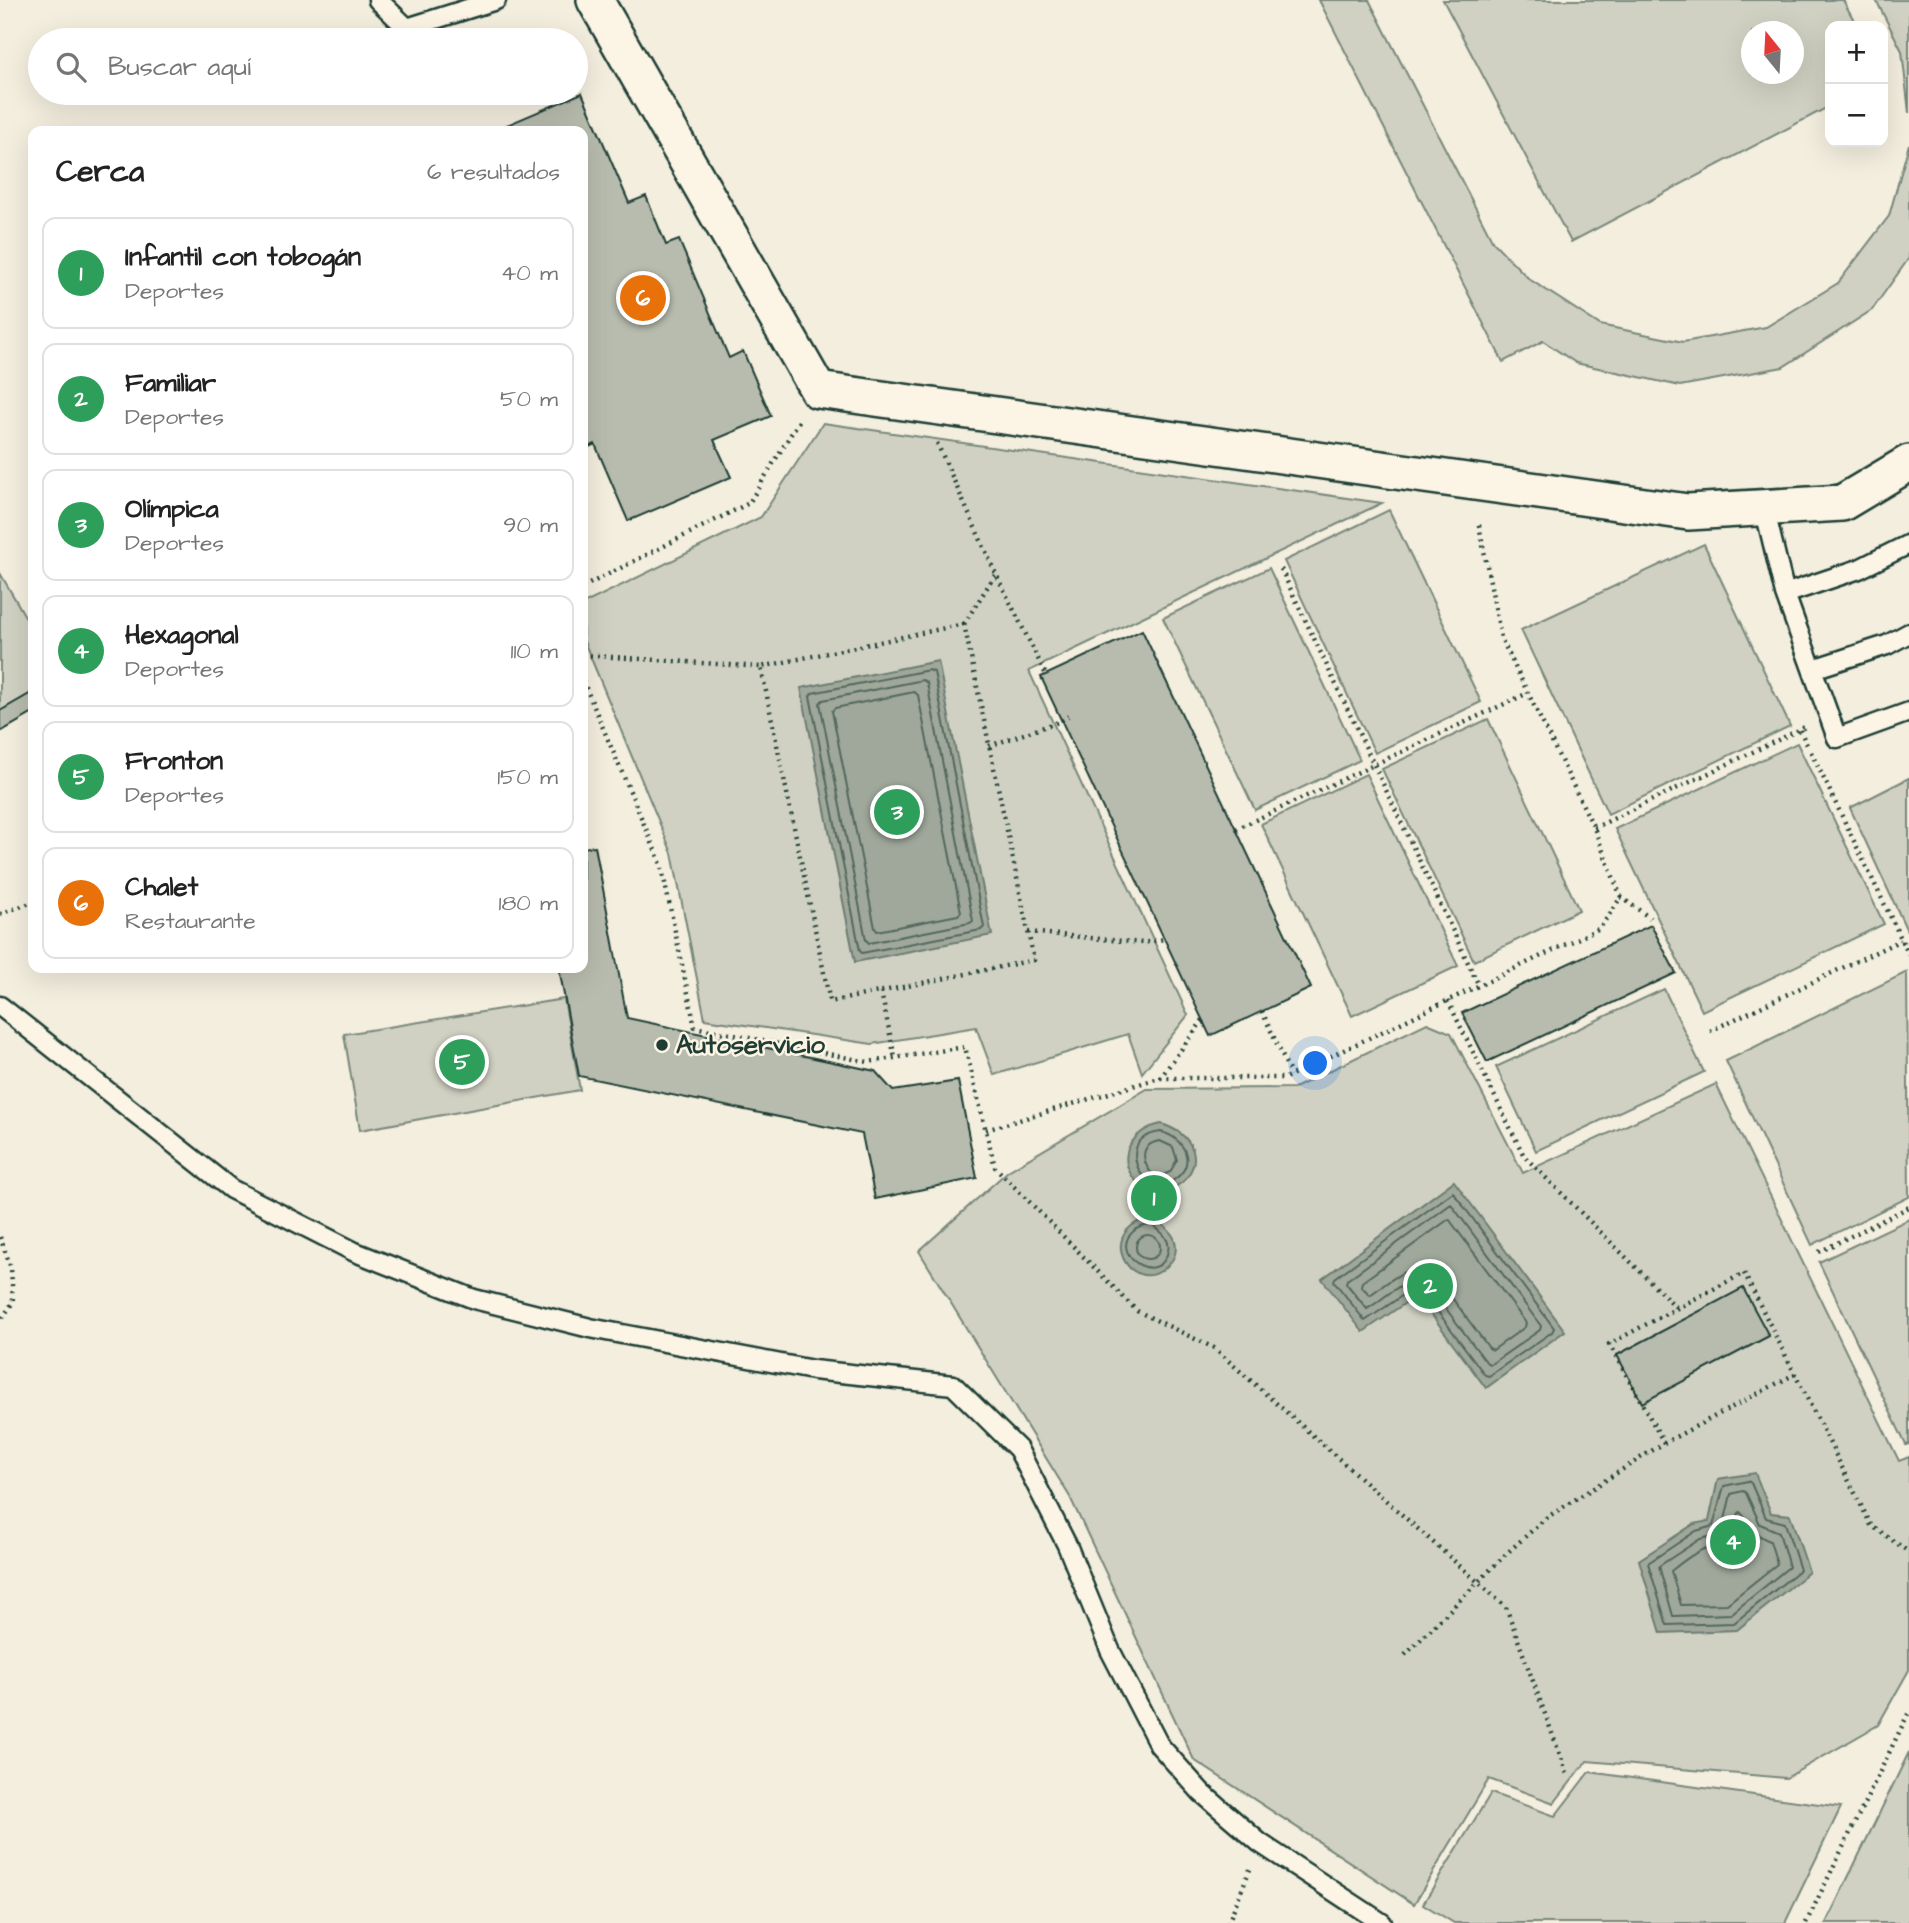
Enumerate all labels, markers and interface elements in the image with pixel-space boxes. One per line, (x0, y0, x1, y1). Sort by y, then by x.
north arrow (1741, 21, 1804, 84)
map controls (1825, 21, 1888, 147)
button: + (1825, 21, 1888, 84)
search box (28, 28, 588, 105)
icon: search (52, 48, 90, 86)
text: Buscar aquí (108, 49, 251, 85)
button: − (1825, 84, 1888, 147)
text: Cerca (56, 151, 144, 193)
text: 6 resultados (427, 156, 560, 188)
text: Infantil con tobogán (125, 239, 361, 275)
text: 1 (80, 257, 82, 289)
text: 40 m (501, 257, 558, 289)
pin: 6 (620, 272, 666, 324)
text: Deportes (125, 275, 224, 307)
text: Familiar (125, 365, 216, 401)
text: 2 (74, 383, 88, 415)
text: 50 m (500, 383, 558, 415)
text: Deportes (125, 401, 224, 433)
text: Olímpica (125, 491, 219, 527)
text: 3 (75, 509, 87, 541)
text: 90 m (503, 509, 558, 541)
text: Deportes (125, 527, 224, 559)
text: Hexagonal (125, 617, 239, 653)
text: 4 (73, 635, 89, 667)
text: 110 m (510, 635, 558, 667)
text: Deportes (125, 653, 224, 685)
text: Fronton (125, 743, 223, 779)
text: 5 (73, 761, 89, 793)
text: 150 m (497, 761, 558, 793)
text: Deportes (125, 779, 224, 811)
pin: 3 (874, 786, 920, 838)
text: Chalet (125, 869, 198, 905)
text: 6 (74, 887, 88, 919)
text: 180 m (499, 887, 558, 919)
text: Restaurante (125, 905, 256, 937)
place label: Autoservicio (676, 1027, 825, 1063)
pin: 5 (439, 1036, 485, 1088)
marker: Autoservicio (654, 1037, 670, 1053)
your location (1298, 1046, 1332, 1080)
pin: 1 (1131, 1172, 1177, 1224)
pin: 2 (1407, 1260, 1453, 1312)
pin: 4 (1710, 1516, 1756, 1568)

